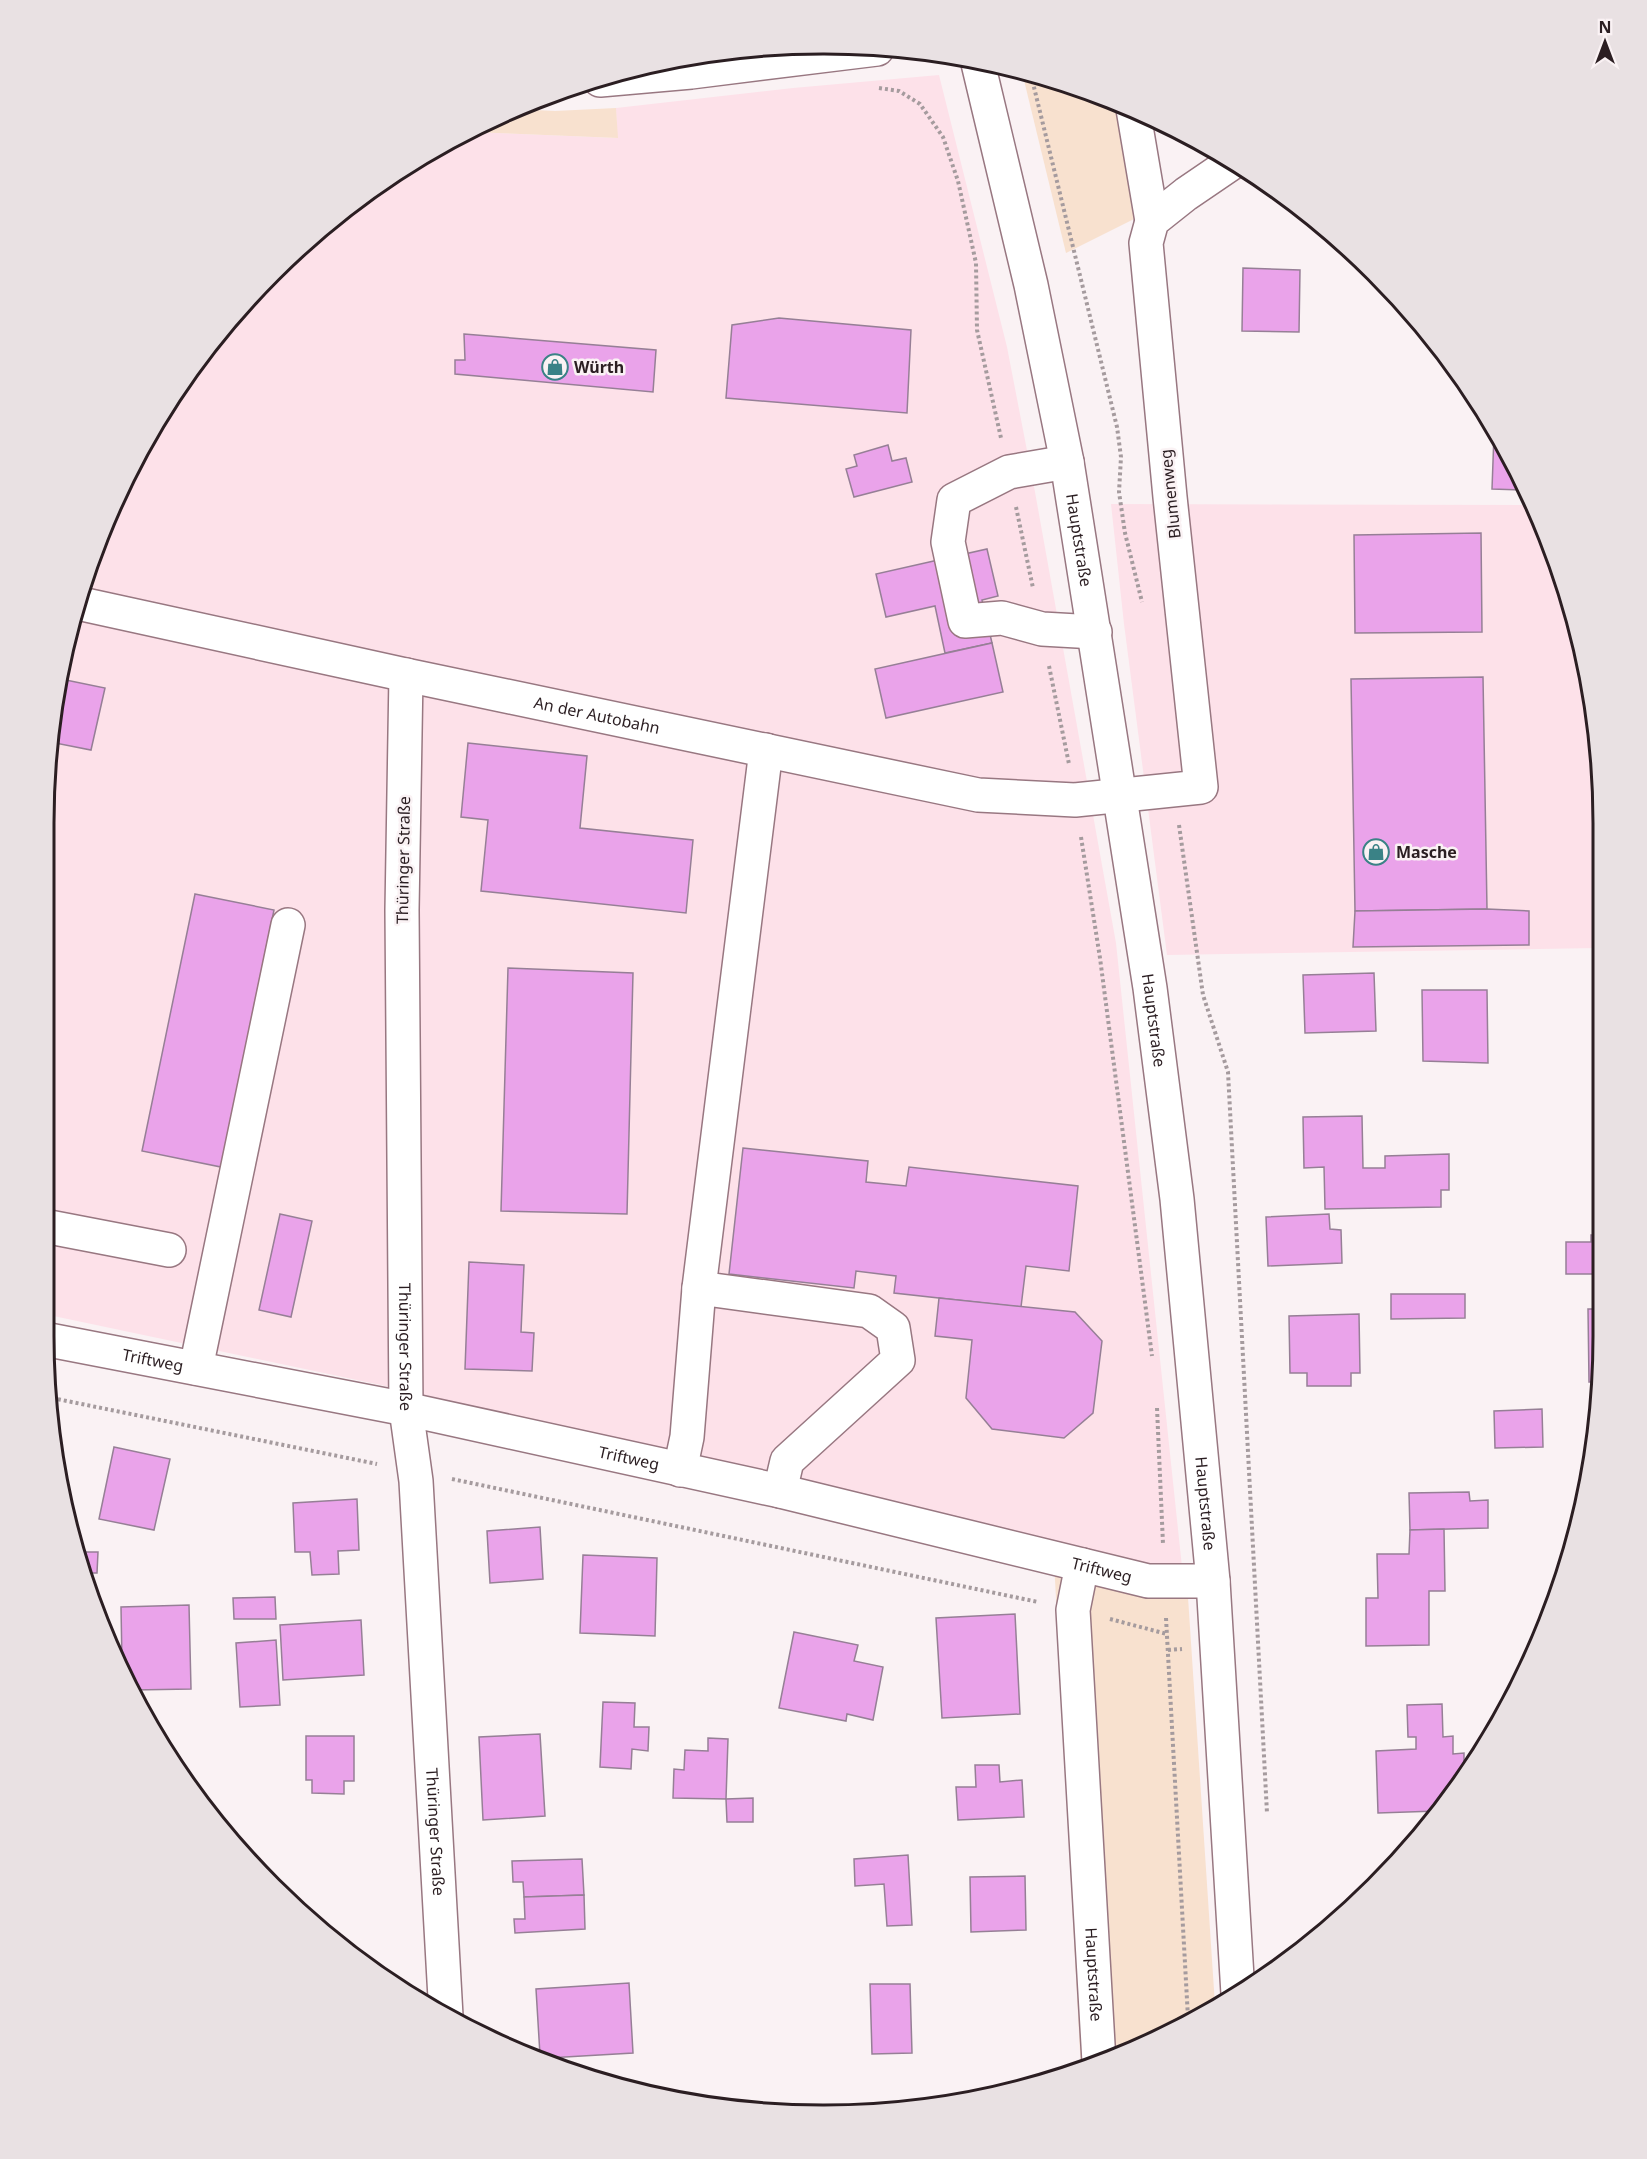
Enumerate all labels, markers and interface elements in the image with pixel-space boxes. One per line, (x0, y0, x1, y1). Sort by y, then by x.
north arrow (1575, 12, 1635, 72)
text: N (1598, 16, 1612, 38)
shop icon: Würth (540, 352, 570, 382)
place label: Würth (574, 356, 624, 378)
street label: Blumenweg (1154, 448, 1186, 540)
street label: Hauptstraße (1061, 492, 1098, 588)
street label: An der Autobahn (532, 691, 662, 739)
street label: Thüringer Straße (391, 796, 415, 924)
shop icon: Masche (1361, 837, 1391, 867)
place label: Masche (1396, 841, 1457, 863)
street label: Hauptstraße (1137, 972, 1171, 1068)
street label: Thüringer Straße (394, 1283, 417, 1411)
street label: Triftweg (121, 1343, 185, 1377)
street label: Triftweg (597, 1441, 661, 1475)
street label: Hauptstraße (1190, 1455, 1221, 1551)
street label: Triftweg (1069, 1552, 1134, 1588)
street label: Thüringer Straße (421, 1767, 450, 1896)
street label: Hauptstraße (1080, 1927, 1108, 2022)

